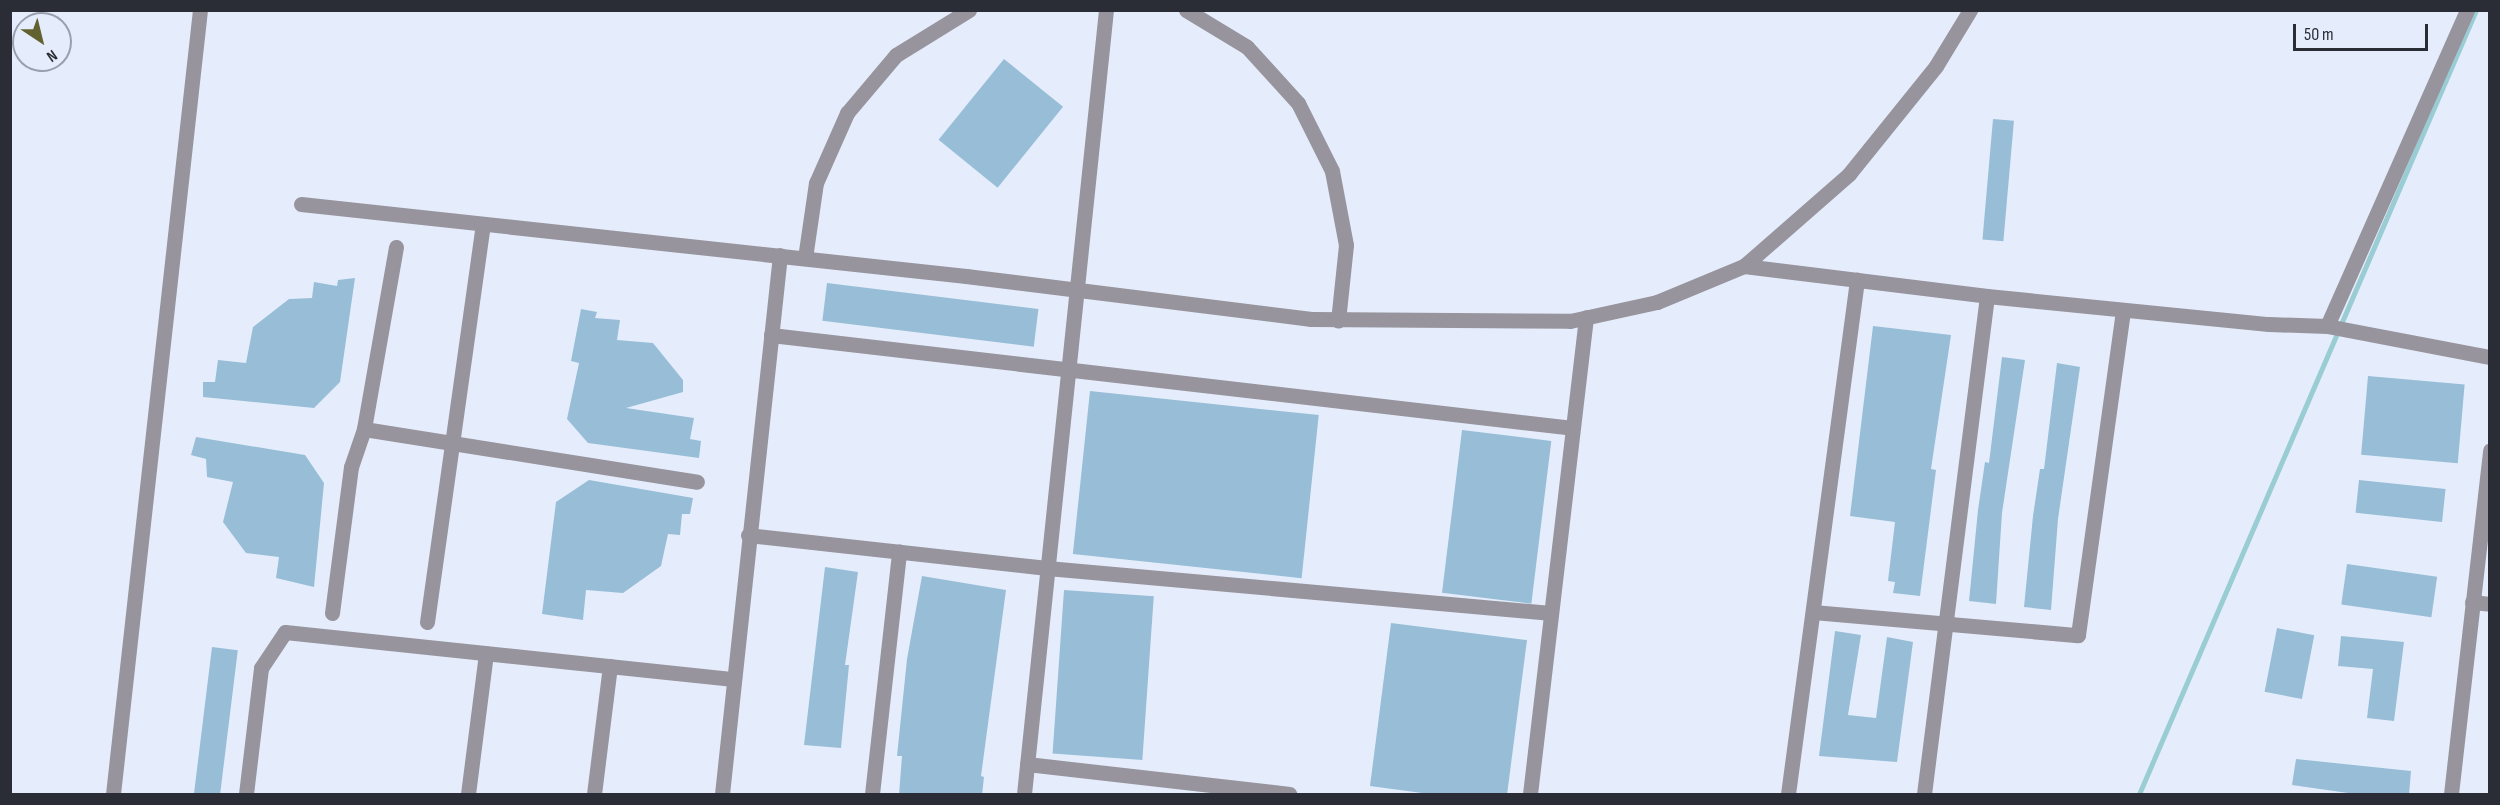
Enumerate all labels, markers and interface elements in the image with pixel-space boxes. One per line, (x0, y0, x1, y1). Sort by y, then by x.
north arrow (12, 12, 72, 72)
scale bar (2296, 12, 2431, 50)
text: 50 m (2304, 24, 2334, 45)
text: N (43, 45, 60, 66)

